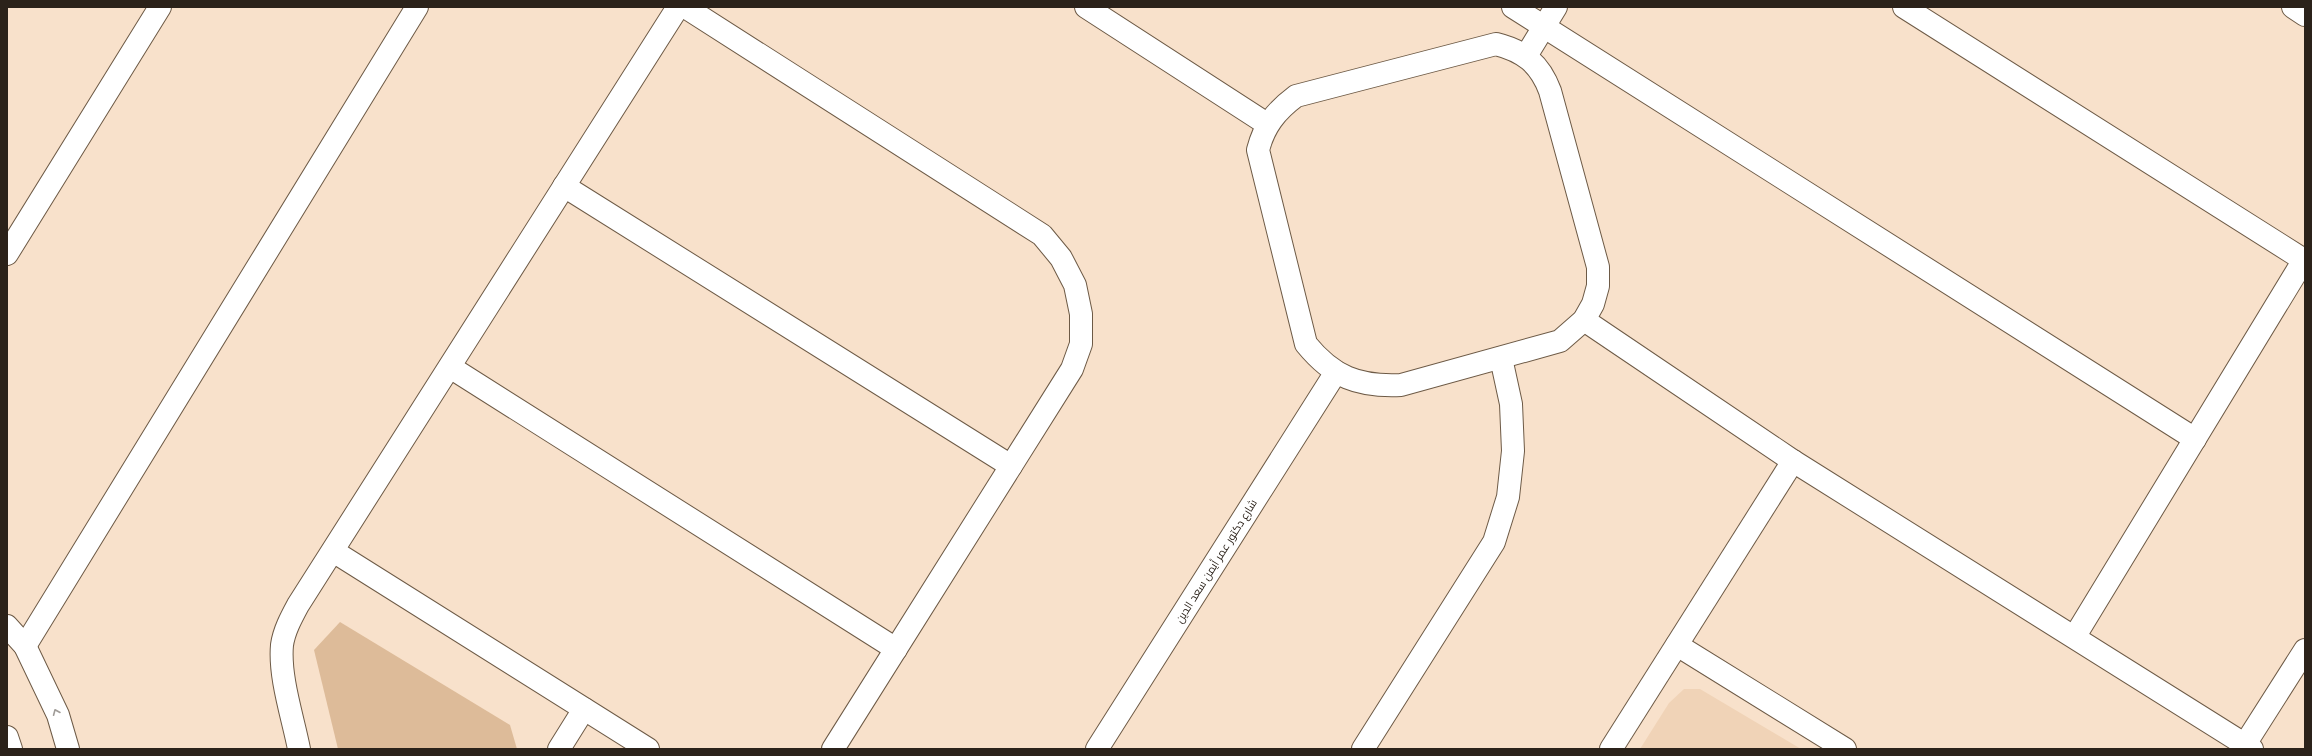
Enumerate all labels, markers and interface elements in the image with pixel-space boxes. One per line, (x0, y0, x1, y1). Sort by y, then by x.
street label: شارع دكتور عمر أيمن سعد الدين (1172, 496, 1261, 626)
one-way arrow (53, 709, 61, 716)

